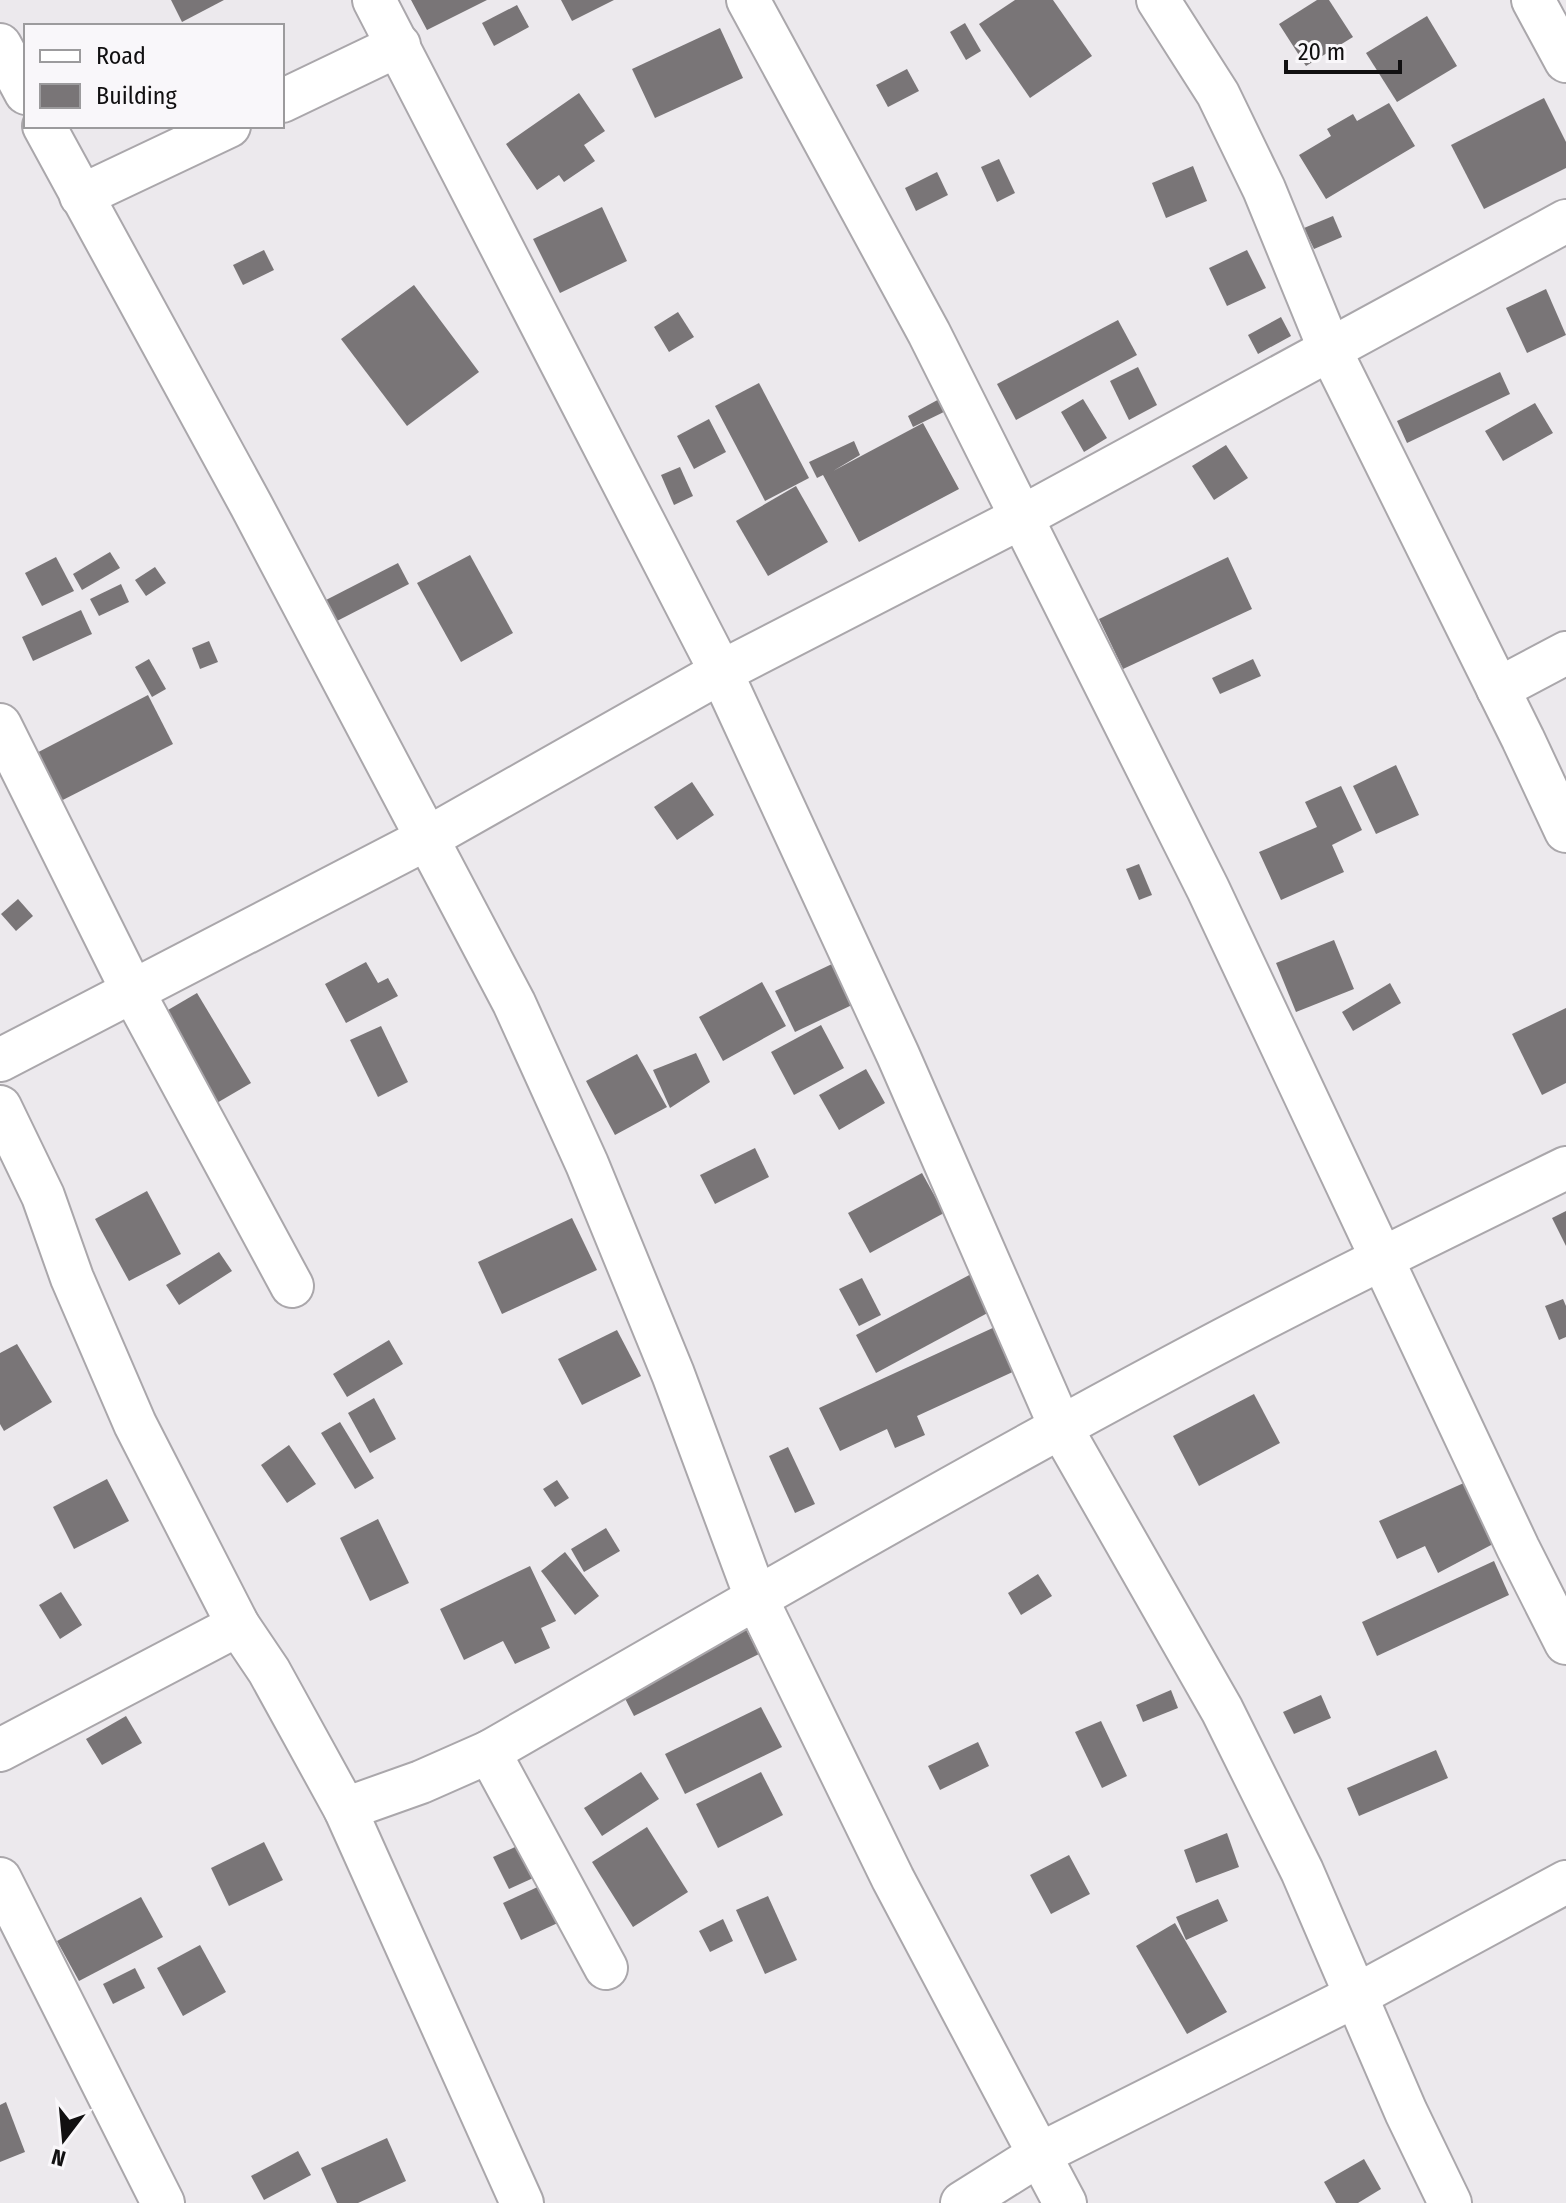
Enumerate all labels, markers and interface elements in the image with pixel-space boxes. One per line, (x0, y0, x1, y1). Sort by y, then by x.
legend (24, 24, 284, 128)
scale bar (1286, 24, 1400, 74)
text: 20 m (1298, 38, 1345, 66)
text: Road (96, 42, 146, 70)
text: Building (96, 82, 178, 110)
north arrow (24, 2099, 104, 2179)
text: N (49, 2143, 69, 2173)

